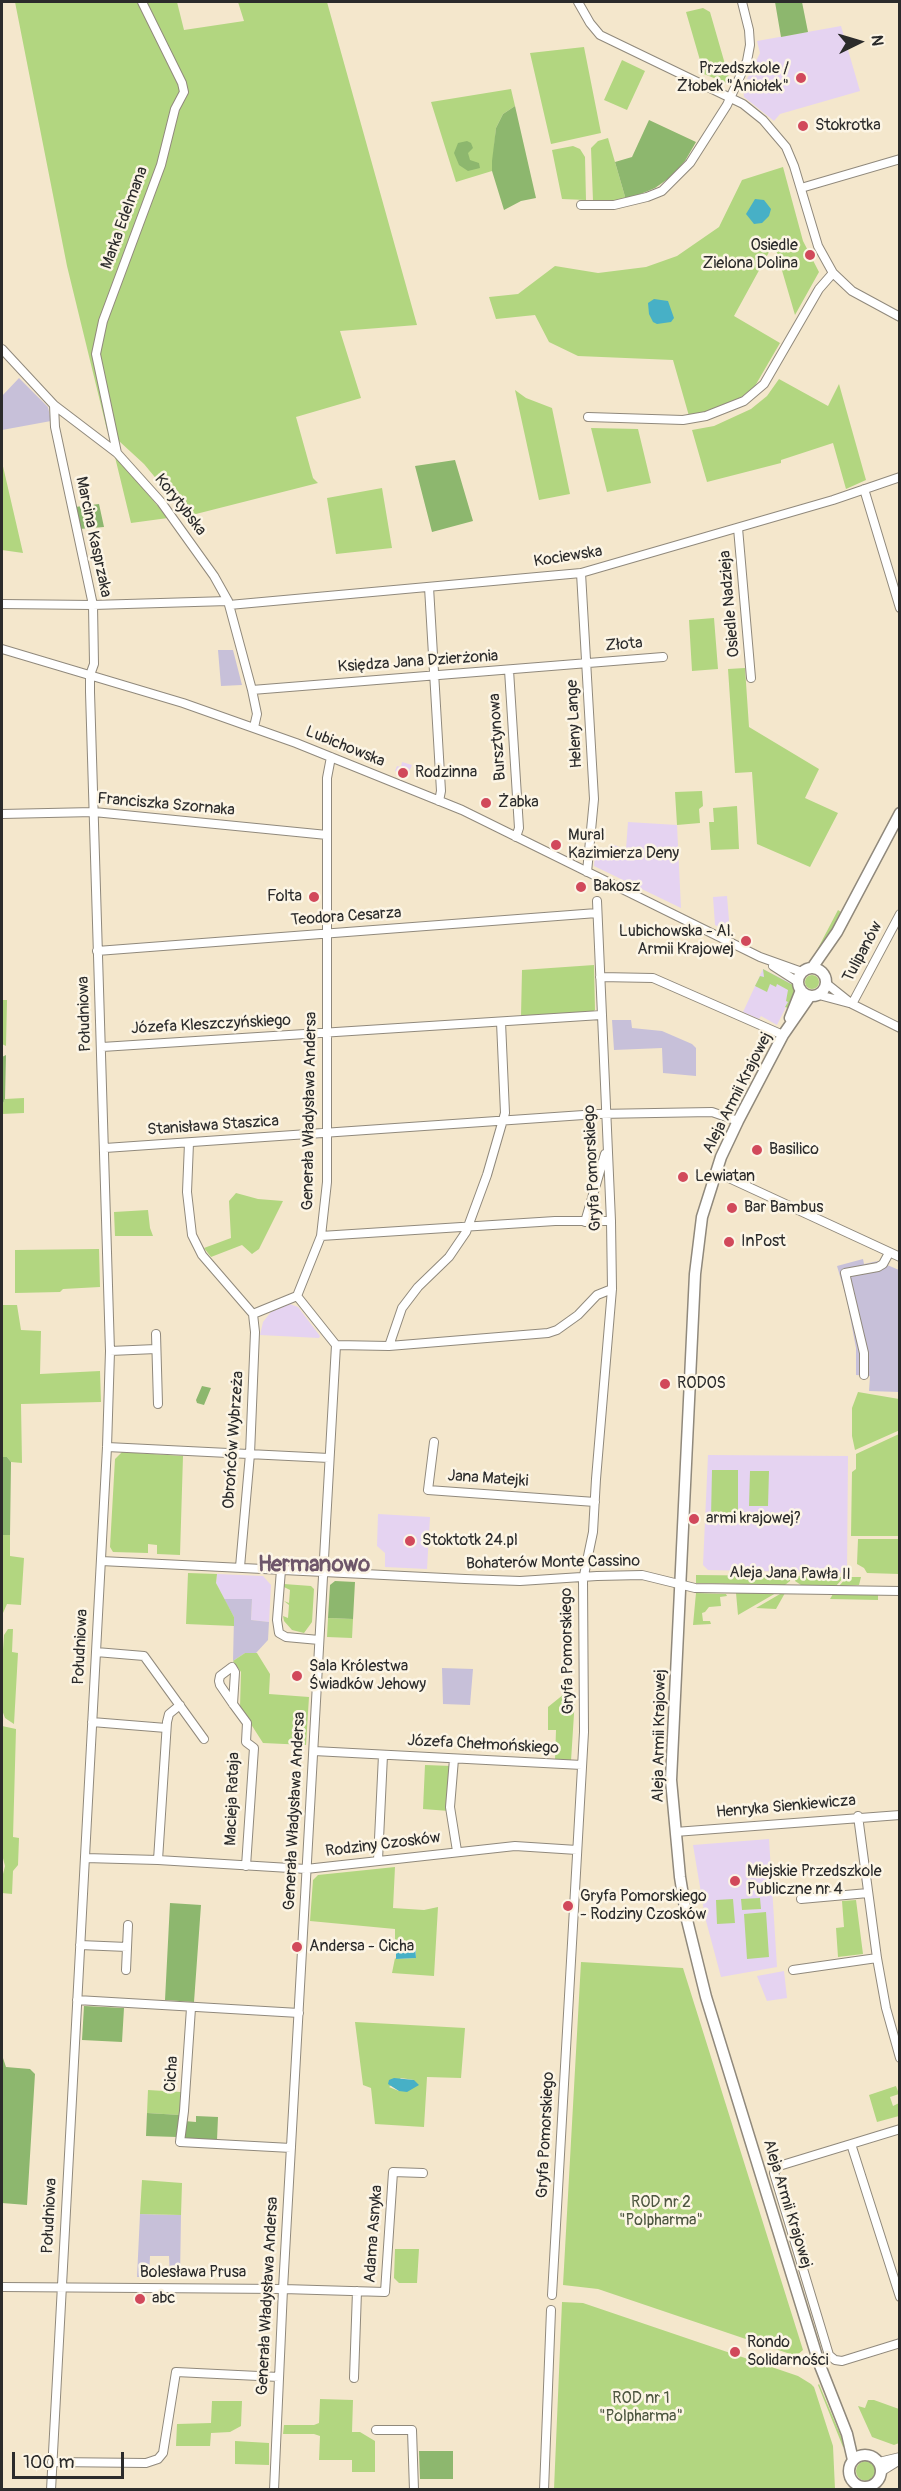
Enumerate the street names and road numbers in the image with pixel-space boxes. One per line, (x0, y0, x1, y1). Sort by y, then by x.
street label: Marka Edelmana (98, 164, 152, 272)
street label: Korytybska (150, 470, 210, 540)
street label: Marcina Kasprzaka (71, 475, 115, 599)
street label: Kociewska (532, 542, 604, 572)
street label: Osiedle Nadzieja (716, 550, 744, 658)
street label: Złota (605, 634, 643, 656)
street label: Księdza Jana Dzierżonia (337, 647, 499, 677)
street label: Heleny Lange (563, 679, 587, 769)
street label: Bursztynowa (485, 693, 511, 781)
street label: Lubichowska (303, 722, 387, 772)
street label: Franciszka Szornaka (96, 789, 236, 821)
street label: Teodora Cesarza (290, 904, 402, 930)
street label: Tulipanów (839, 918, 887, 986)
street label: Południowa (74, 976, 96, 1052)
street label: Józefa Kleszczyńskiego (131, 1011, 291, 1039)
street label: Generała Władysława Andersa (299, 1011, 321, 1211)
street label: Aleja Armii Krajowej (699, 1029, 777, 1157)
street label: Gryfa Pomorskiego (580, 1104, 606, 1232)
street label: Stanisława Staszica (146, 1112, 280, 1140)
street label: Obrońców Wybrzeża (220, 1370, 248, 1510)
street label: Jana Matejki (447, 1467, 529, 1491)
street label: Bohaterów Monte Cassino (466, 1552, 640, 1574)
street label: Aleja Jana Pawła II (729, 1563, 851, 1585)
street label: Gryfa Pomorskiego (557, 1588, 579, 1714)
street label: Południowa (69, 1609, 93, 1685)
street label: Aleja Armii Krajowej (649, 1669, 671, 1803)
street label: Generała Władysława Andersa (280, 1711, 310, 1911)
street label: Józefa Chełmońskiego (407, 1731, 559, 1759)
street label: Macieja Rataja (222, 1752, 244, 1846)
street label: Henryka Sienkiewicza (715, 1791, 857, 1823)
street label: Rodziny Czosków (324, 1828, 442, 1862)
street label: Cicha (161, 2055, 183, 2093)
street label: Gryfa Pomorskiego (533, 2071, 559, 2199)
street label: Aleja Armii Krajowej (758, 2137, 816, 2271)
street label: Południowa (38, 2178, 62, 2254)
street label: Adama Asnyka (361, 2184, 387, 2284)
street label: Generała Władysława Andersa (253, 2196, 283, 2396)
street label: Bolesława Prusa (140, 2263, 246, 2283)

